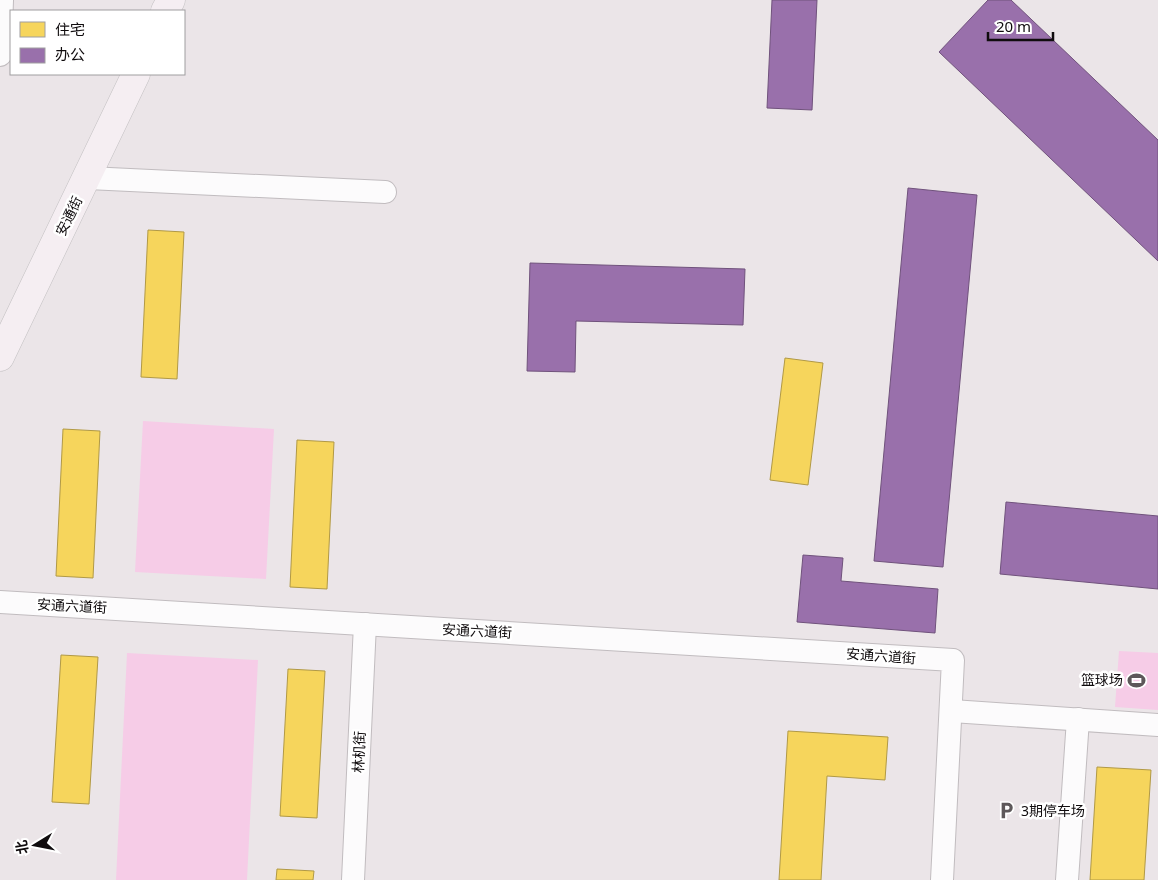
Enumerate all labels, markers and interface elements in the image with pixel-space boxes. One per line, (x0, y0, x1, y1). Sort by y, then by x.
legend (10, 10, 185, 75)
scale bar (988, 10, 1053, 42)
text: 20 m (996, 16, 1031, 36)
text: 住宅 (55, 19, 85, 39)
text: 办公 (55, 44, 85, 64)
street label: 安通街 (51, 193, 86, 239)
street label: 安通六道街 (37, 594, 107, 617)
street label: 安通六道街 (442, 619, 512, 642)
street label: 安通六道街 (845, 644, 917, 667)
place label: 篮球场 (1081, 670, 1123, 689)
sports icon: 篮球场 (1127, 670, 1147, 690)
street label: 林机街 (348, 731, 369, 773)
parking icon: 3期停车场 (997, 801, 1017, 821)
place label: 3期停车场 (1021, 801, 1085, 820)
north arrow (10, 820, 60, 870)
text: 北 (11, 839, 32, 856)

